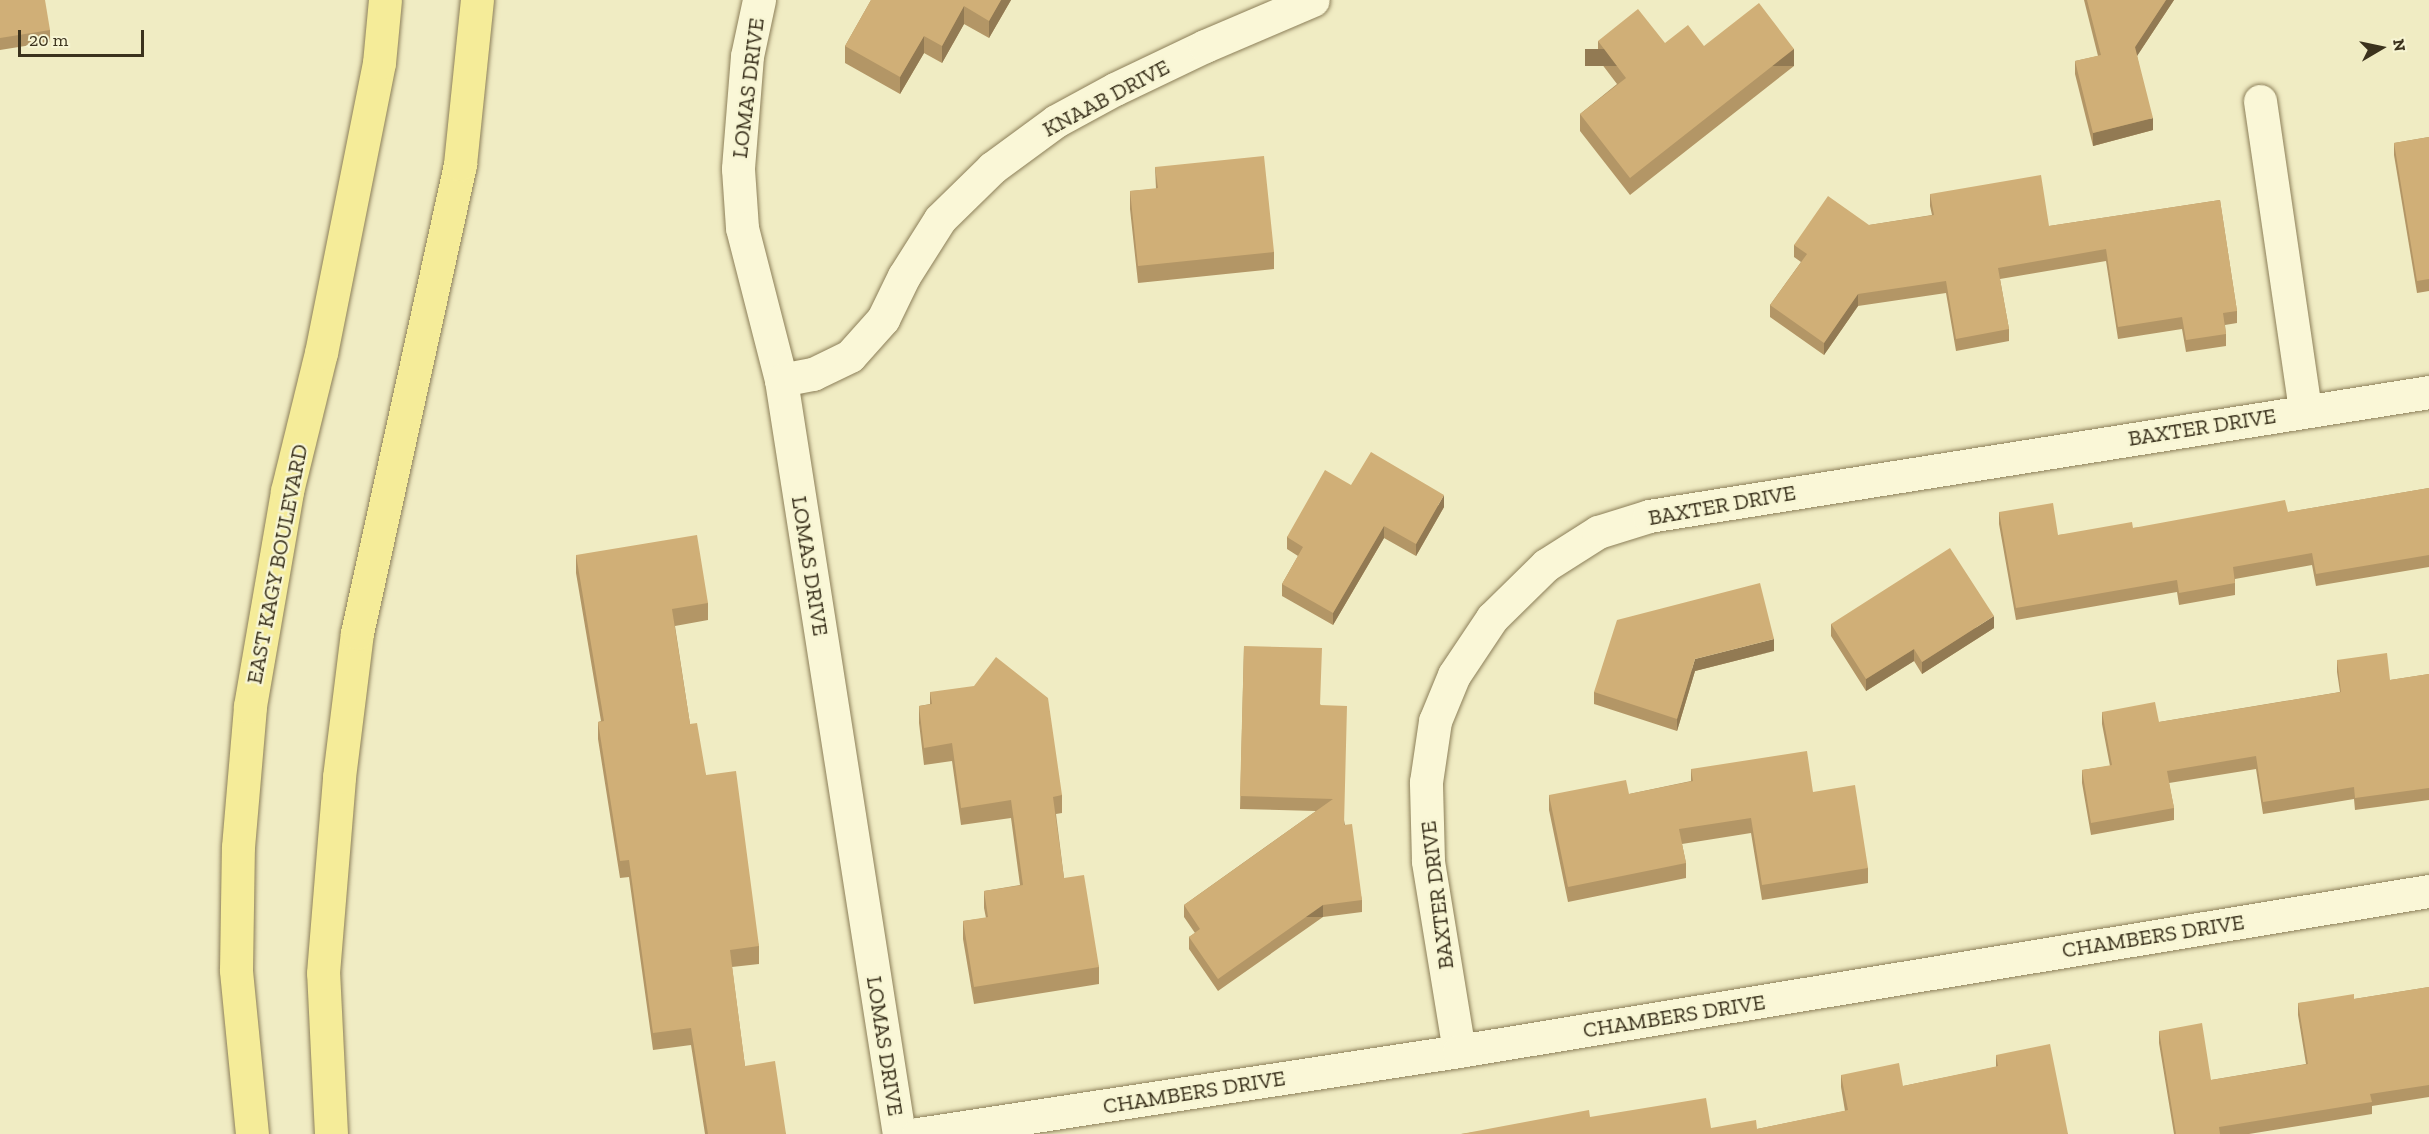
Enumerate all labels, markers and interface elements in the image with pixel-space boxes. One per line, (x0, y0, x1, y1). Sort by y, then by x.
street label: LOMAS DRIVE (726, 16, 770, 160)
scale bar (21, 18, 147, 56)
north arrow (2351, 18, 2411, 78)
text: 20 m (29, 29, 68, 51)
text: N (2389, 38, 2410, 53)
street label: KNAAB DRIVE (1038, 54, 1174, 142)
street label: BAXTER DRIVE (2126, 402, 2278, 452)
street label: EAST KAGY BOULEVARD (241, 441, 313, 687)
street label: BAXTER DRIVE (1646, 479, 1798, 531)
street label: LOMAS DRIVE (786, 494, 834, 638)
street label: BAXTER DRIVE (1415, 819, 1459, 971)
street label: CHAMBERS DRIVE (2060, 909, 2246, 963)
street label: LOMAS DRIVE (861, 974, 909, 1118)
street label: CHAMBERS DRIVE (1581, 989, 1767, 1043)
street label: CHAMBERS DRIVE (1101, 1065, 1287, 1119)

